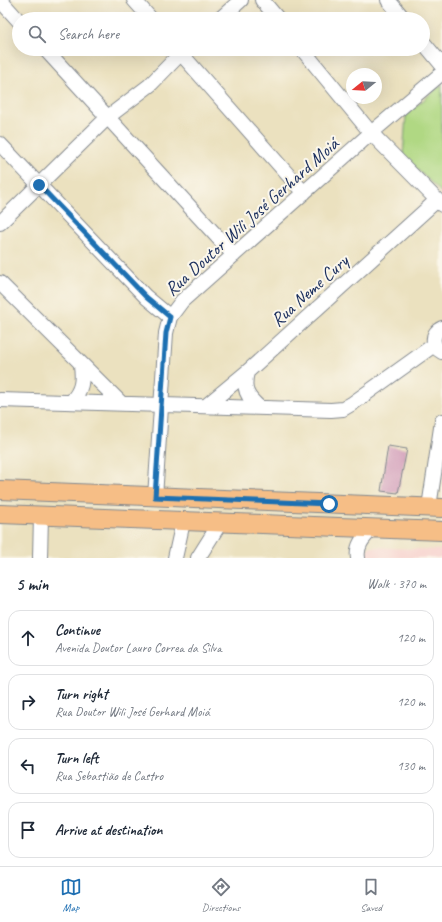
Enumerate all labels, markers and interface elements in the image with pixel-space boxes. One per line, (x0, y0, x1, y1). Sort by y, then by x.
search box (12, 12, 430, 56)
icon: search (26, 23, 48, 45)
text: Search here (58, 25, 119, 44)
north arrow (346, 68, 382, 104)
street label: Rua Doutor Wili José Gerhard Moiá (160, 131, 345, 301)
route end (30, 176, 48, 194)
street label: Rua Neme Cury (266, 248, 355, 332)
route start (320, 495, 338, 513)
text: 5 min (16, 574, 48, 595)
text: Walk · 370 m (367, 576, 426, 592)
text: Continue (55, 621, 100, 640)
icon: ahead (17, 627, 39, 649)
text: 120 m (397, 630, 425, 646)
text: Avenida Doutor Lauro Correa da Silva (55, 640, 222, 656)
text: Turn right (55, 685, 108, 704)
icon: right (17, 691, 39, 713)
text: 120 m (397, 694, 425, 710)
text: Rua Doutor Wili José Gerhard Moiá (55, 704, 210, 720)
text: Turn left (55, 749, 98, 768)
icon: left (17, 755, 39, 777)
text: 130 m (397, 758, 425, 774)
text: Rua Sebastião de Castro (55, 768, 163, 784)
icon: arrive (17, 819, 39, 841)
text: Arrive at destination (55, 821, 162, 840)
tab: Map (60, 876, 82, 914)
tab: Directions (202, 876, 240, 914)
tab: Saved (360, 876, 382, 914)

